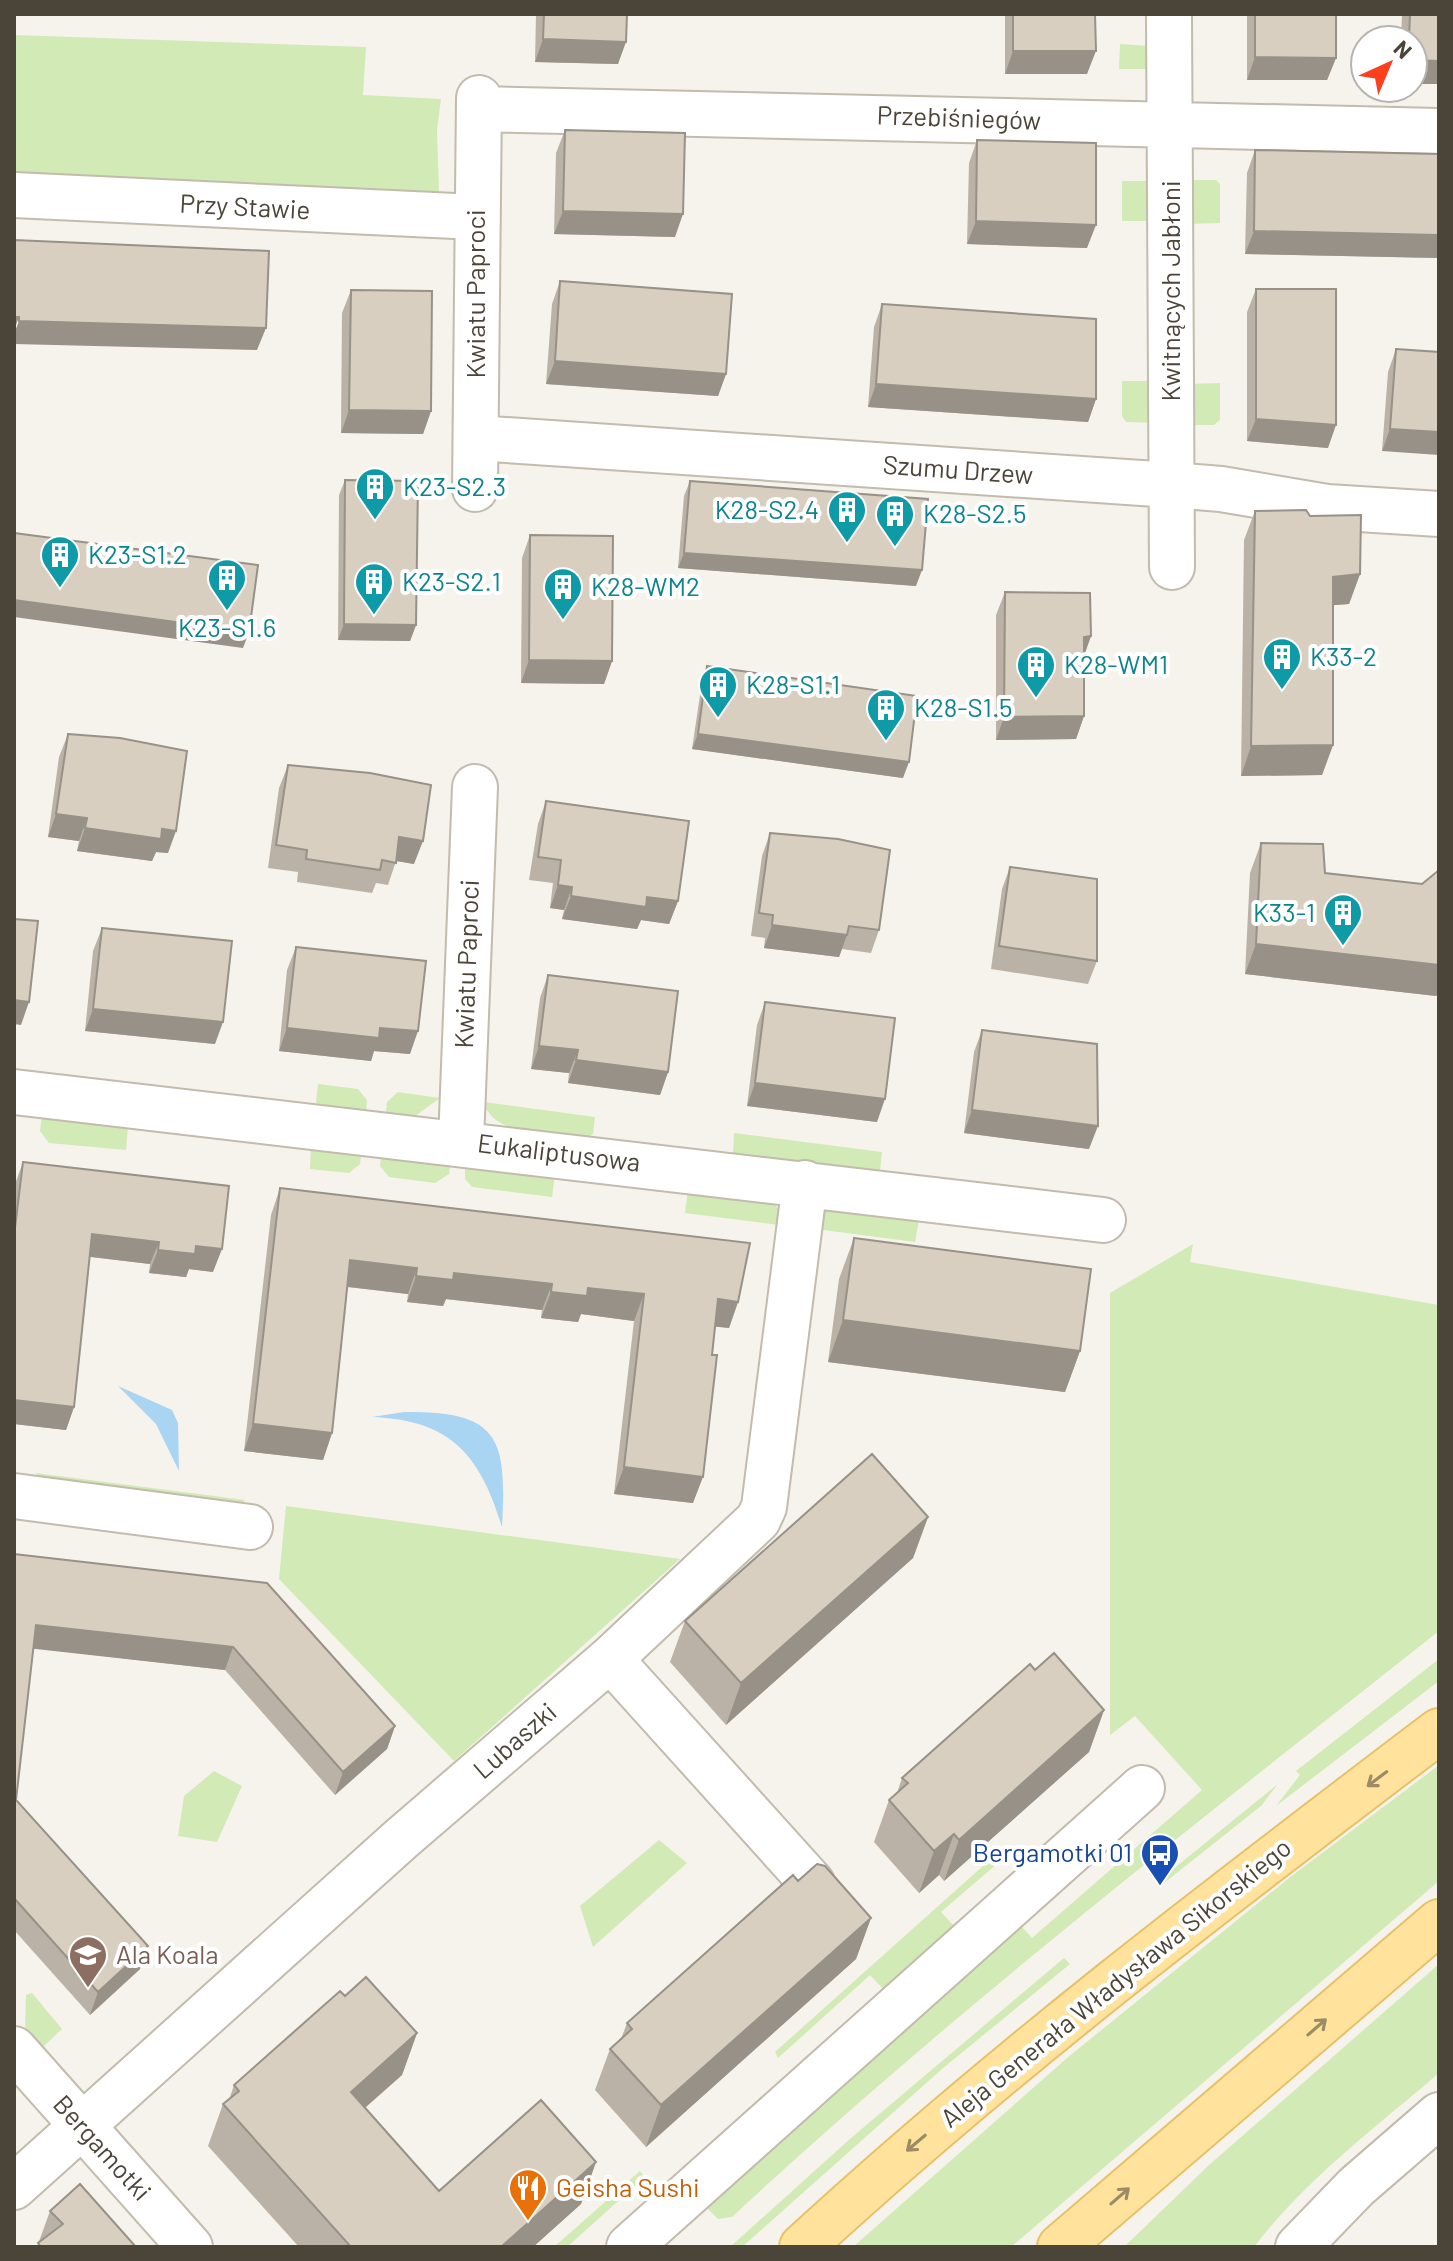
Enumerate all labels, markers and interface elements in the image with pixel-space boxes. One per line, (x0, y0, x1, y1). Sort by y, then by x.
north arrow (1349, 24, 1429, 104)
text: N (1389, 34, 1418, 63)
street label: Przebiśniegów (876, 98, 1042, 135)
street label: Kwitnących Jabłoni (1154, 180, 1185, 402)
street label: Przy Stawie (179, 187, 311, 224)
street label: Kwiatu Paproci (459, 209, 490, 379)
street label: Szumu Drzew (882, 448, 1034, 489)
building icon: K23-S2.3 (354, 466, 396, 521)
place label: K23-S2.3 (403, 470, 506, 501)
building icon: K28-S2.4 (826, 489, 868, 544)
place label: K28-S2.4 (715, 493, 819, 524)
building icon: K28-S2.5 (874, 493, 916, 548)
place label: K28-S2.5 (923, 497, 1026, 528)
building icon: K23-S1.2 (39, 534, 81, 589)
place label: K23-S1.2 (88, 538, 187, 569)
building icon: K23-S1.6 (206, 557, 248, 612)
building icon: K23-S2.1 (353, 561, 395, 616)
place label: K23-S2.1 (402, 565, 501, 596)
building icon: K28-WM2 (542, 566, 584, 621)
place label: K28-WM2 (591, 570, 700, 601)
place label: K23-S1.6 (178, 611, 276, 642)
building icon: K33-2 (1261, 636, 1303, 691)
place label: K33-2 (1310, 640, 1377, 671)
building icon: K28-WM1 (1015, 644, 1057, 699)
place label: K28-WM1 (1064, 648, 1168, 679)
building icon: K28-S1.1 (697, 664, 739, 719)
place label: K28-S1.1 (746, 668, 840, 699)
building icon: K28-S1.5 (865, 687, 907, 742)
place label: K28-S1.5 (914, 691, 1013, 722)
street label: Kwiatu Paproci (447, 879, 484, 1049)
building icon: K33-1 (1322, 892, 1364, 947)
place label: K33-1 (1253, 896, 1315, 927)
street label: Eukaliptusowa (476, 1126, 642, 1177)
street label: Lubaszki (466, 1695, 562, 1784)
one-way arrow (1367, 1770, 1388, 1787)
street label: Aleja Generała Władysława Sikorskiego (934, 1831, 1297, 2133)
bus stop icon: Bergamotki 01 (1139, 1832, 1181, 1887)
place label: Bergamotki 01 (973, 1836, 1132, 1867)
school or university icon: Ala Koala (67, 1934, 109, 1989)
place label: Ala Koala (116, 1938, 218, 1969)
one-way arrow (1306, 2018, 1326, 2036)
street label: Bergamotki (48, 2088, 158, 2206)
one-way arrow (906, 2134, 927, 2152)
restaurant icon: Geisha Sushi (507, 2167, 549, 2222)
place label: Geisha Sushi (556, 2171, 700, 2202)
one-way arrow (1109, 2187, 1129, 2205)

